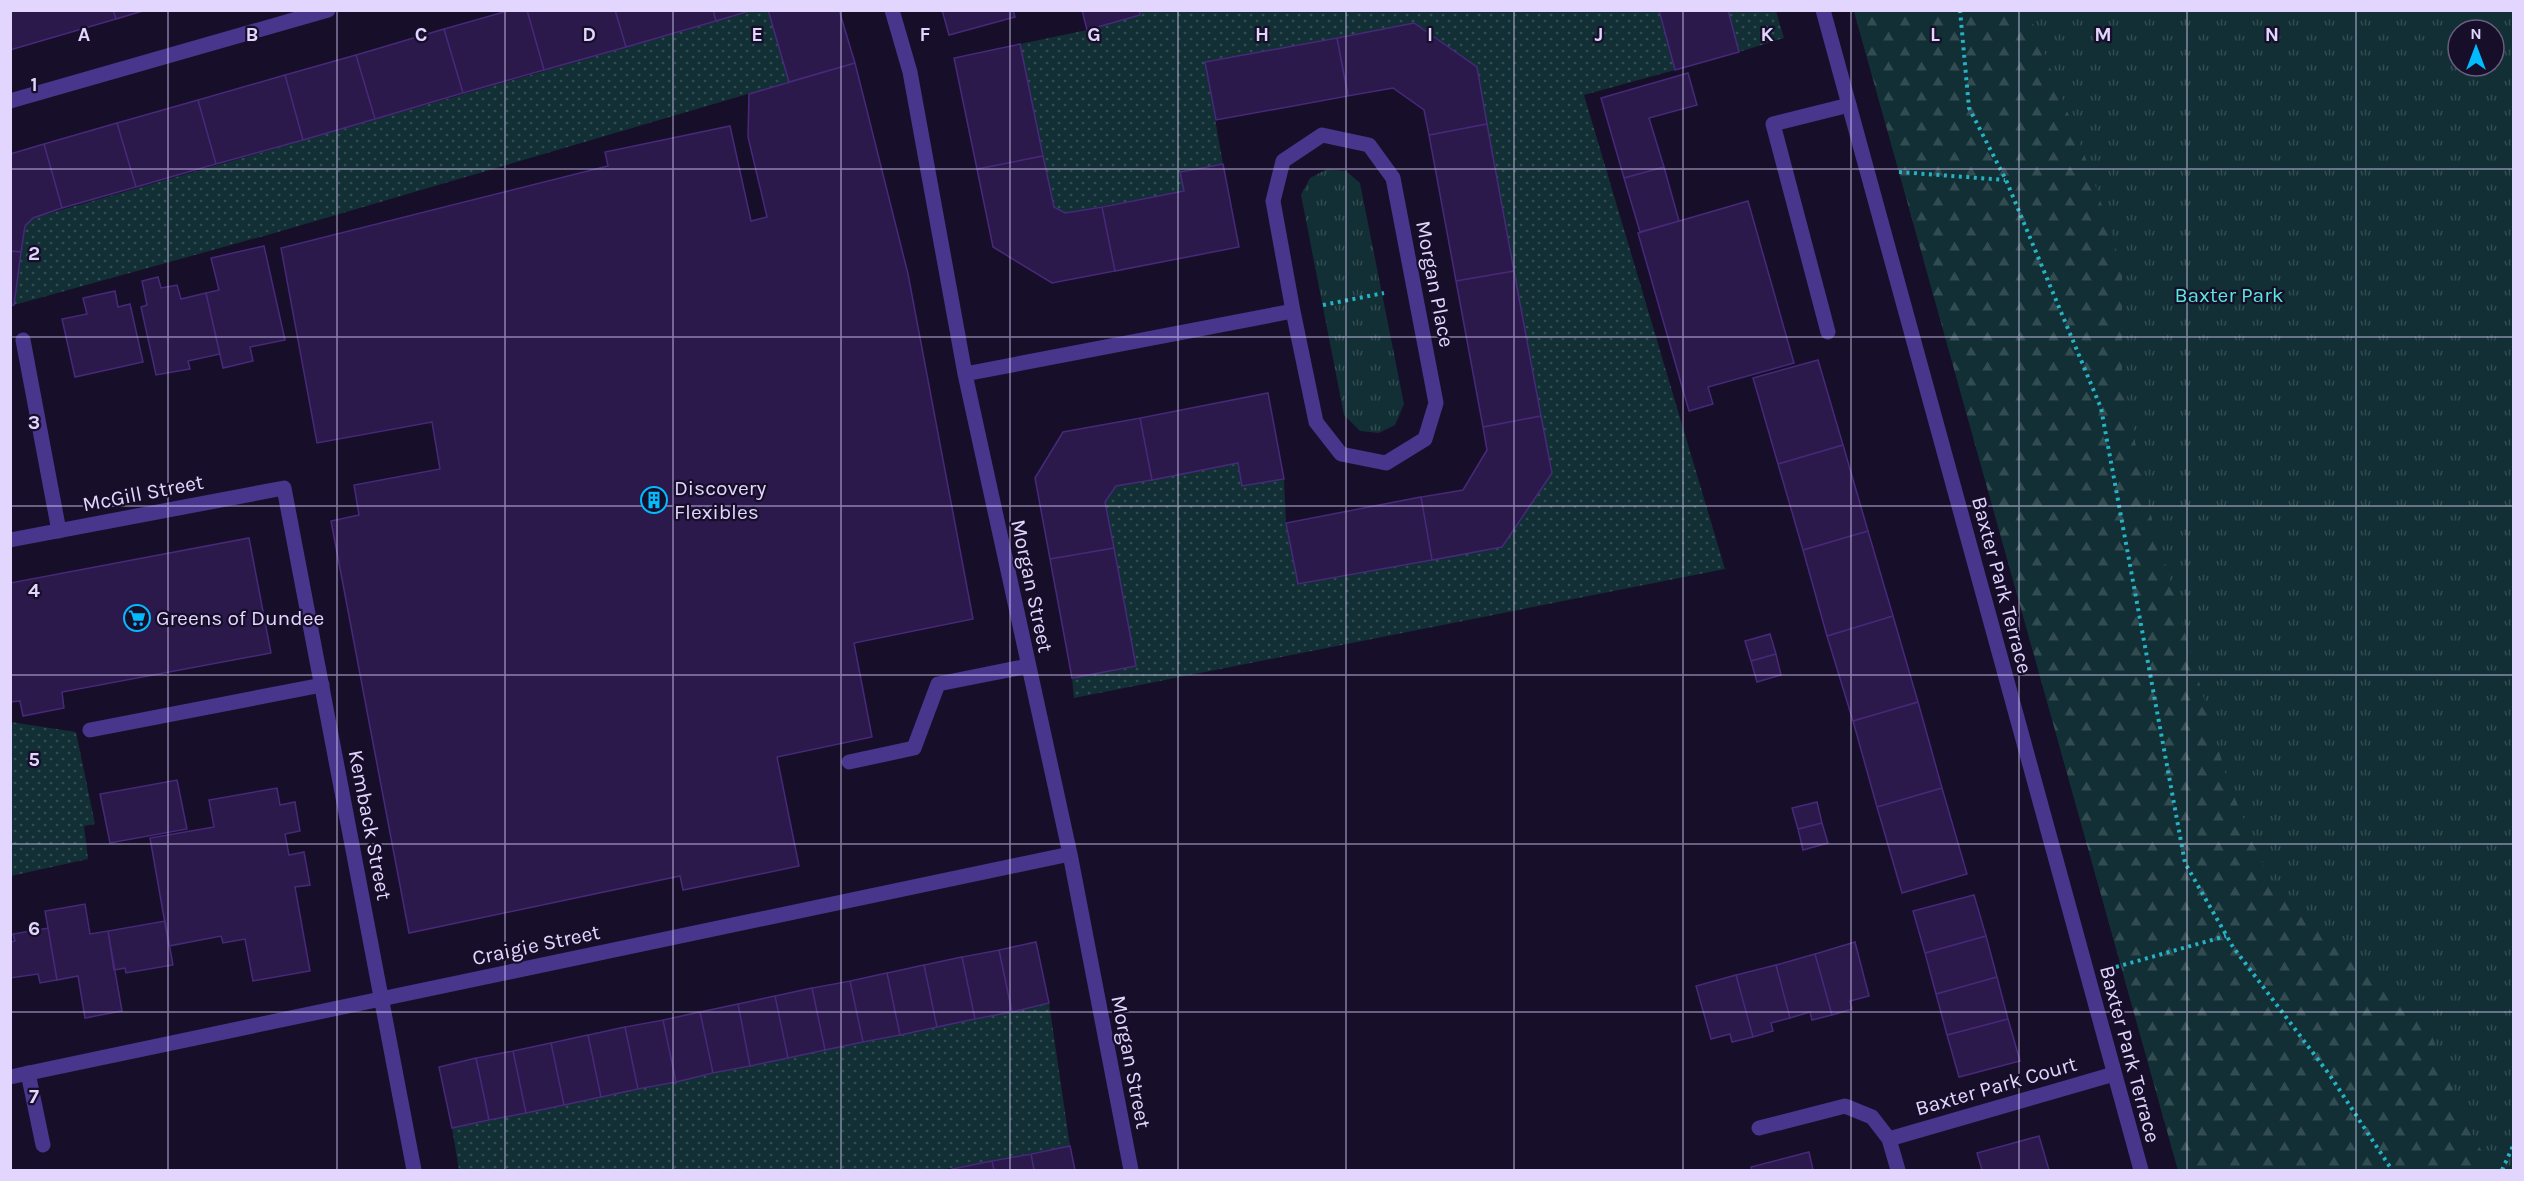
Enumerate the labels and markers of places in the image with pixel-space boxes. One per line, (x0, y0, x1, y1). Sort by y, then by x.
place label: Discovery Flexibles (674, 476, 766, 524)
building icon: Discovery Flexibles (639, 485, 669, 515)
supermarket icon: Greens of Dundee (122, 603, 152, 633)
place label: Greens of Dundee (156, 606, 324, 630)

